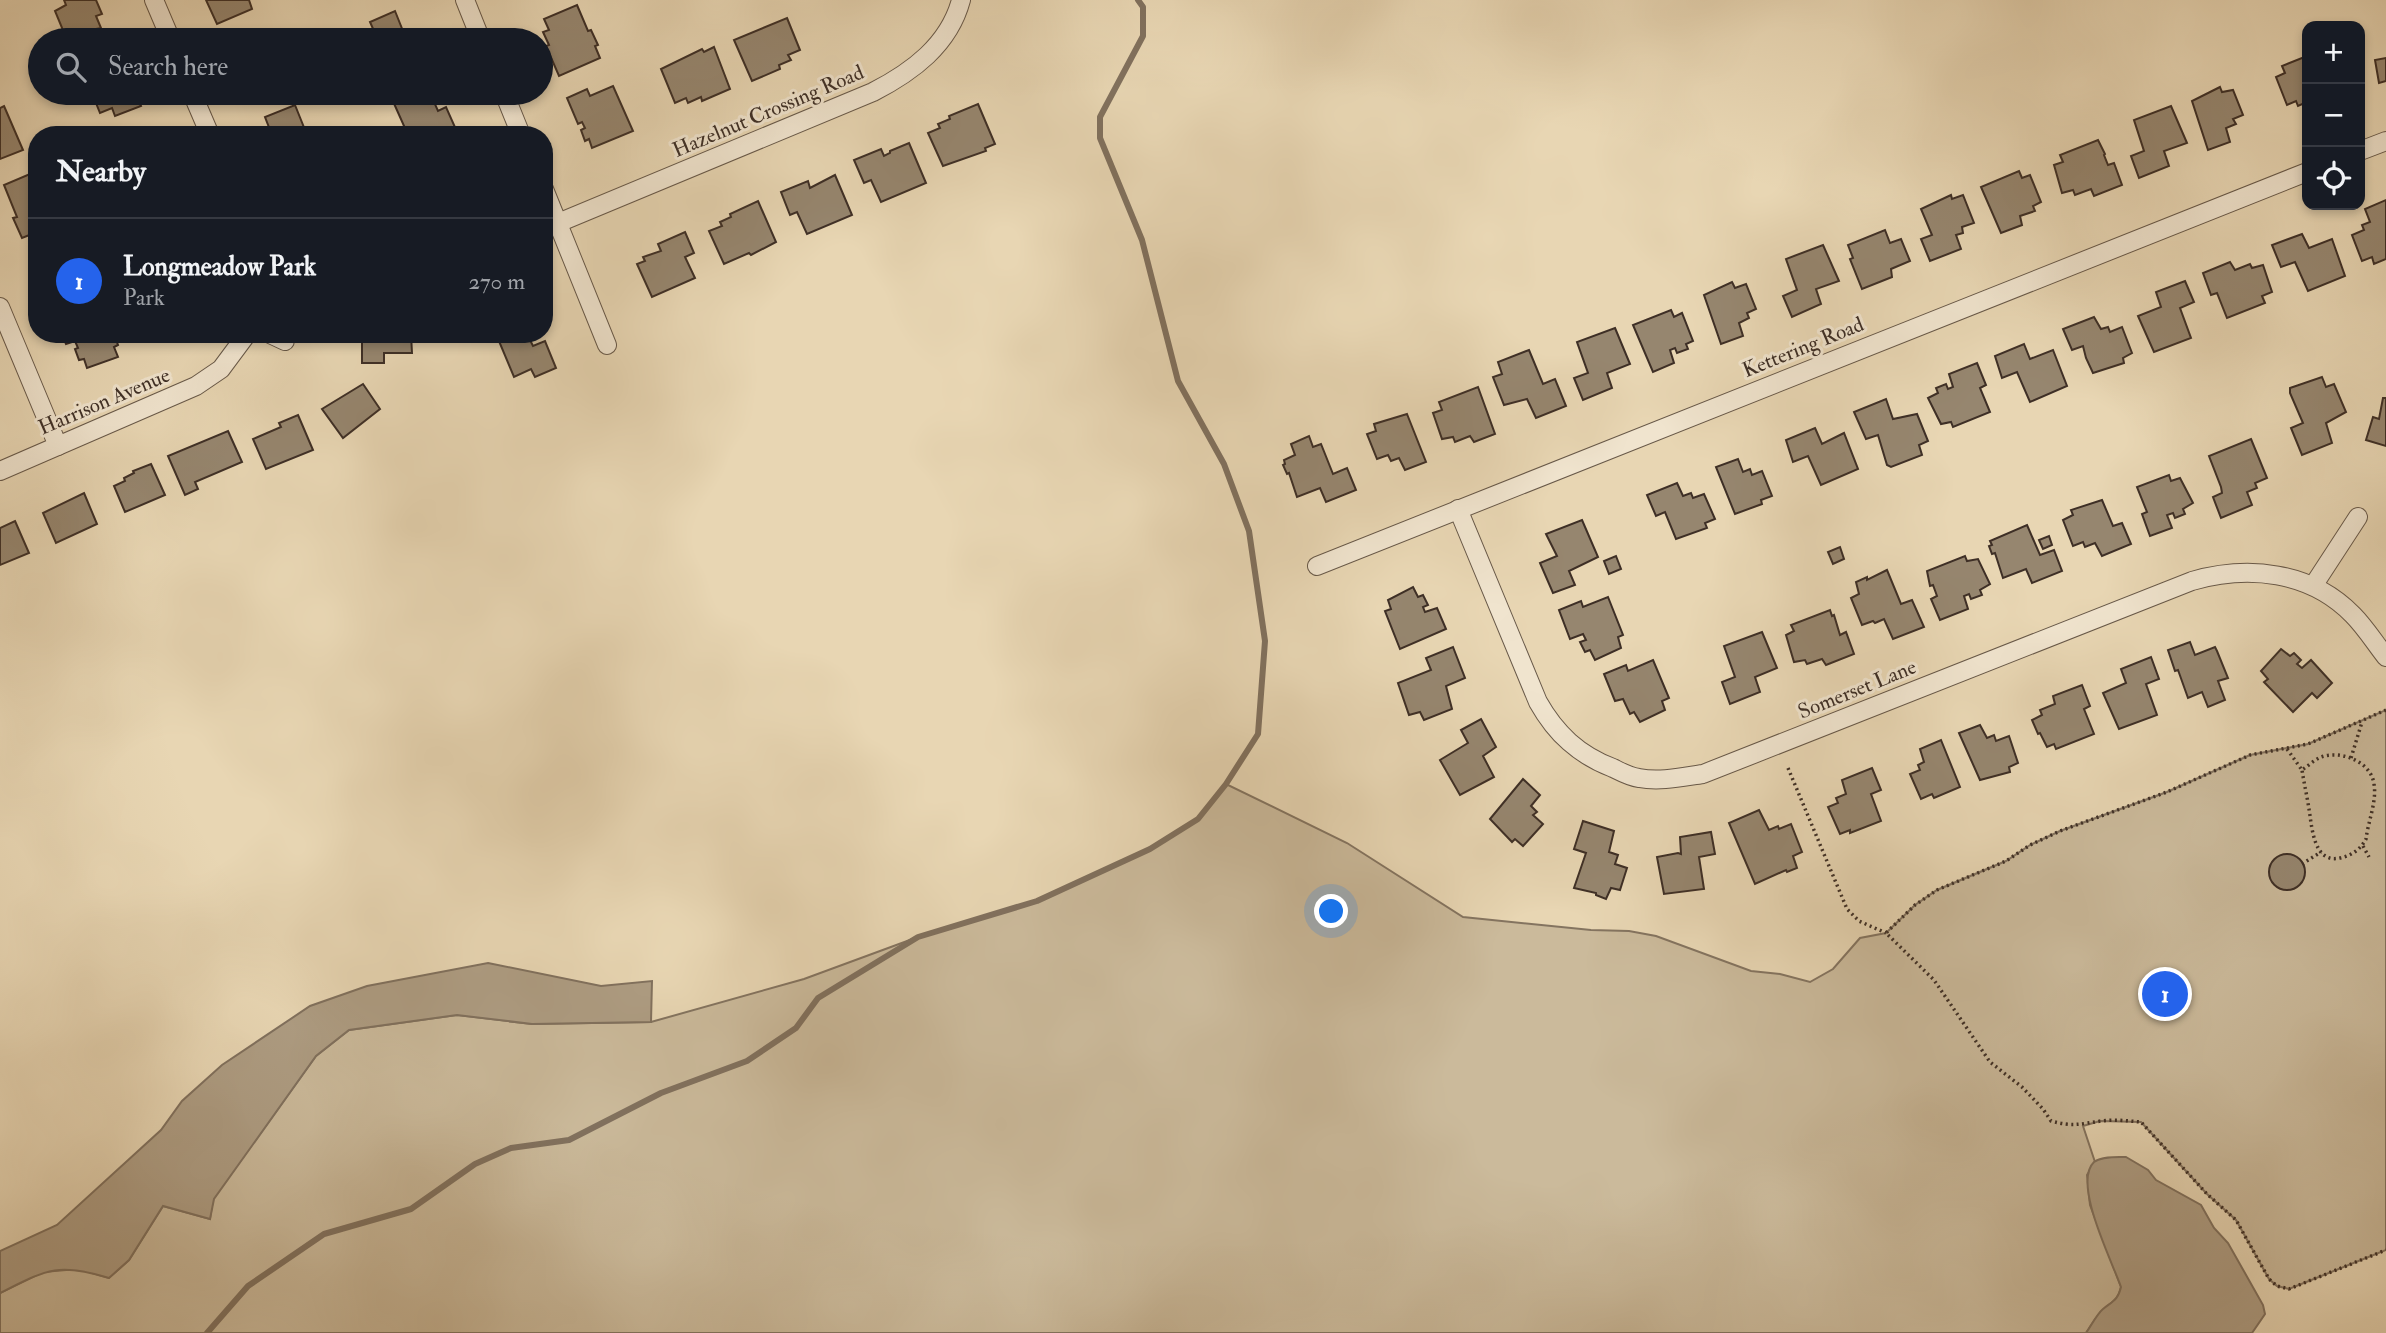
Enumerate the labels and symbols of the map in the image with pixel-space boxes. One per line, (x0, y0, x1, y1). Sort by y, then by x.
street label: Hazelnut Crossing Road (668, 59, 869, 164)
street label: Kettering Road (1739, 311, 1868, 384)
street label: Harrison Avenue (34, 362, 174, 441)
street label: Somerset Lane (1794, 653, 1921, 725)
your location (1314, 894, 1348, 928)
pin: 1 (2142, 968, 2188, 1020)

